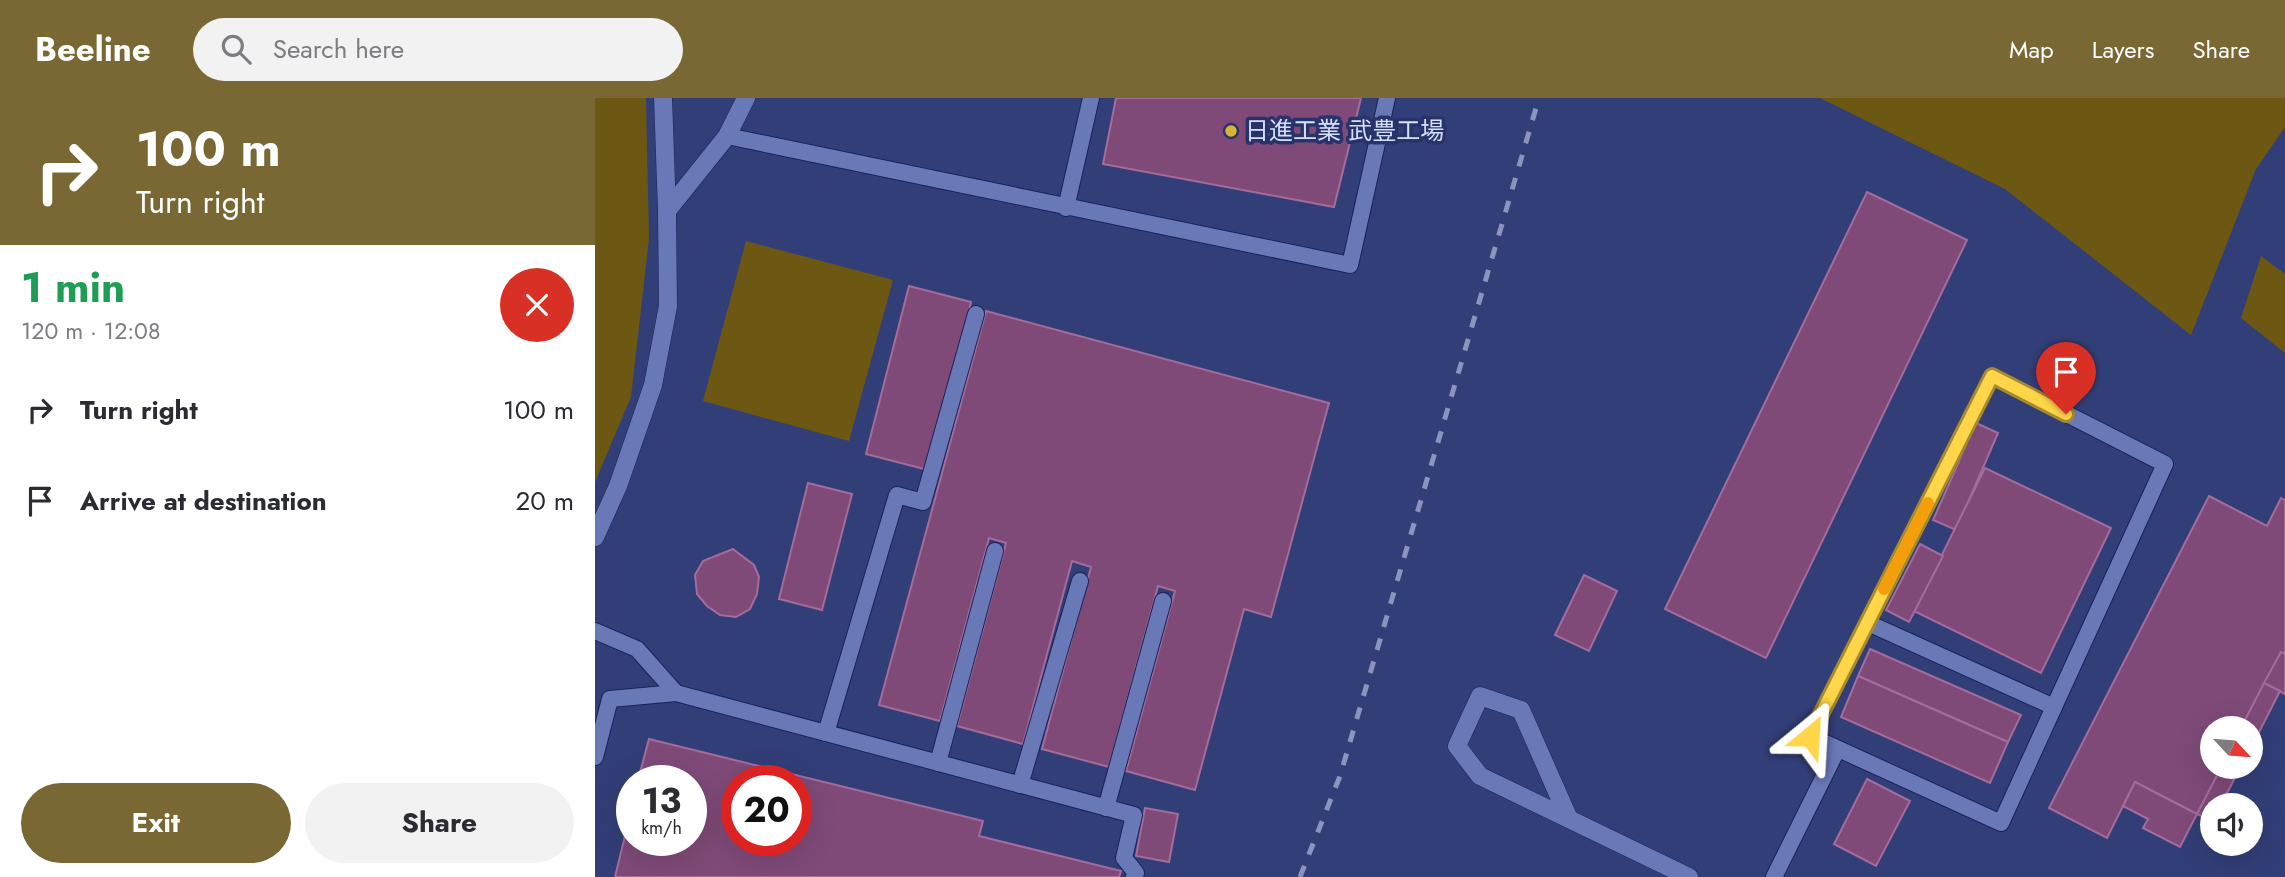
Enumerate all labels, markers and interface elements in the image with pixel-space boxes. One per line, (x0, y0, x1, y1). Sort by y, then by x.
search box (193, 18, 683, 81)
text: Beeline (35, 26, 151, 73)
icon: search (217, 30, 255, 68)
text: Search here (273, 30, 404, 68)
text: Map (2009, 32, 2054, 67)
text: Layers (2092, 32, 2154, 67)
text: Share (2192, 32, 2250, 67)
place label: 日進工業 武豊工場 (1245, 113, 1444, 148)
text: 100 m (136, 114, 281, 184)
marker: 日進工業 武豊工場 (1223, 123, 1239, 139)
icon: right (21, 126, 112, 217)
text: Turn right (136, 179, 265, 225)
text: 1 min (21, 257, 125, 318)
button: close (500, 268, 574, 342)
text: 120 m · 12:08 (21, 314, 160, 348)
pin (2036, 342, 2096, 414)
icon: arrive (2047, 353, 2085, 391)
icon: right (21, 391, 59, 429)
text: Turn right (80, 391, 198, 429)
text: 100 m (503, 391, 574, 429)
icon: arrive (21, 482, 59, 520)
text: Arrive at destination (80, 482, 327, 520)
text: 20 m (516, 482, 574, 520)
position arrow (1773, 699, 1847, 773)
north arrow (2200, 716, 2263, 779)
map controls (2200, 716, 2263, 856)
speed limit sign: 20 (721, 765, 812, 856)
text: 13 (642, 776, 681, 826)
button: Exit (21, 783, 291, 863)
button: Share (305, 783, 574, 863)
button: sound (2200, 793, 2263, 856)
text: km/h (641, 815, 682, 841)

